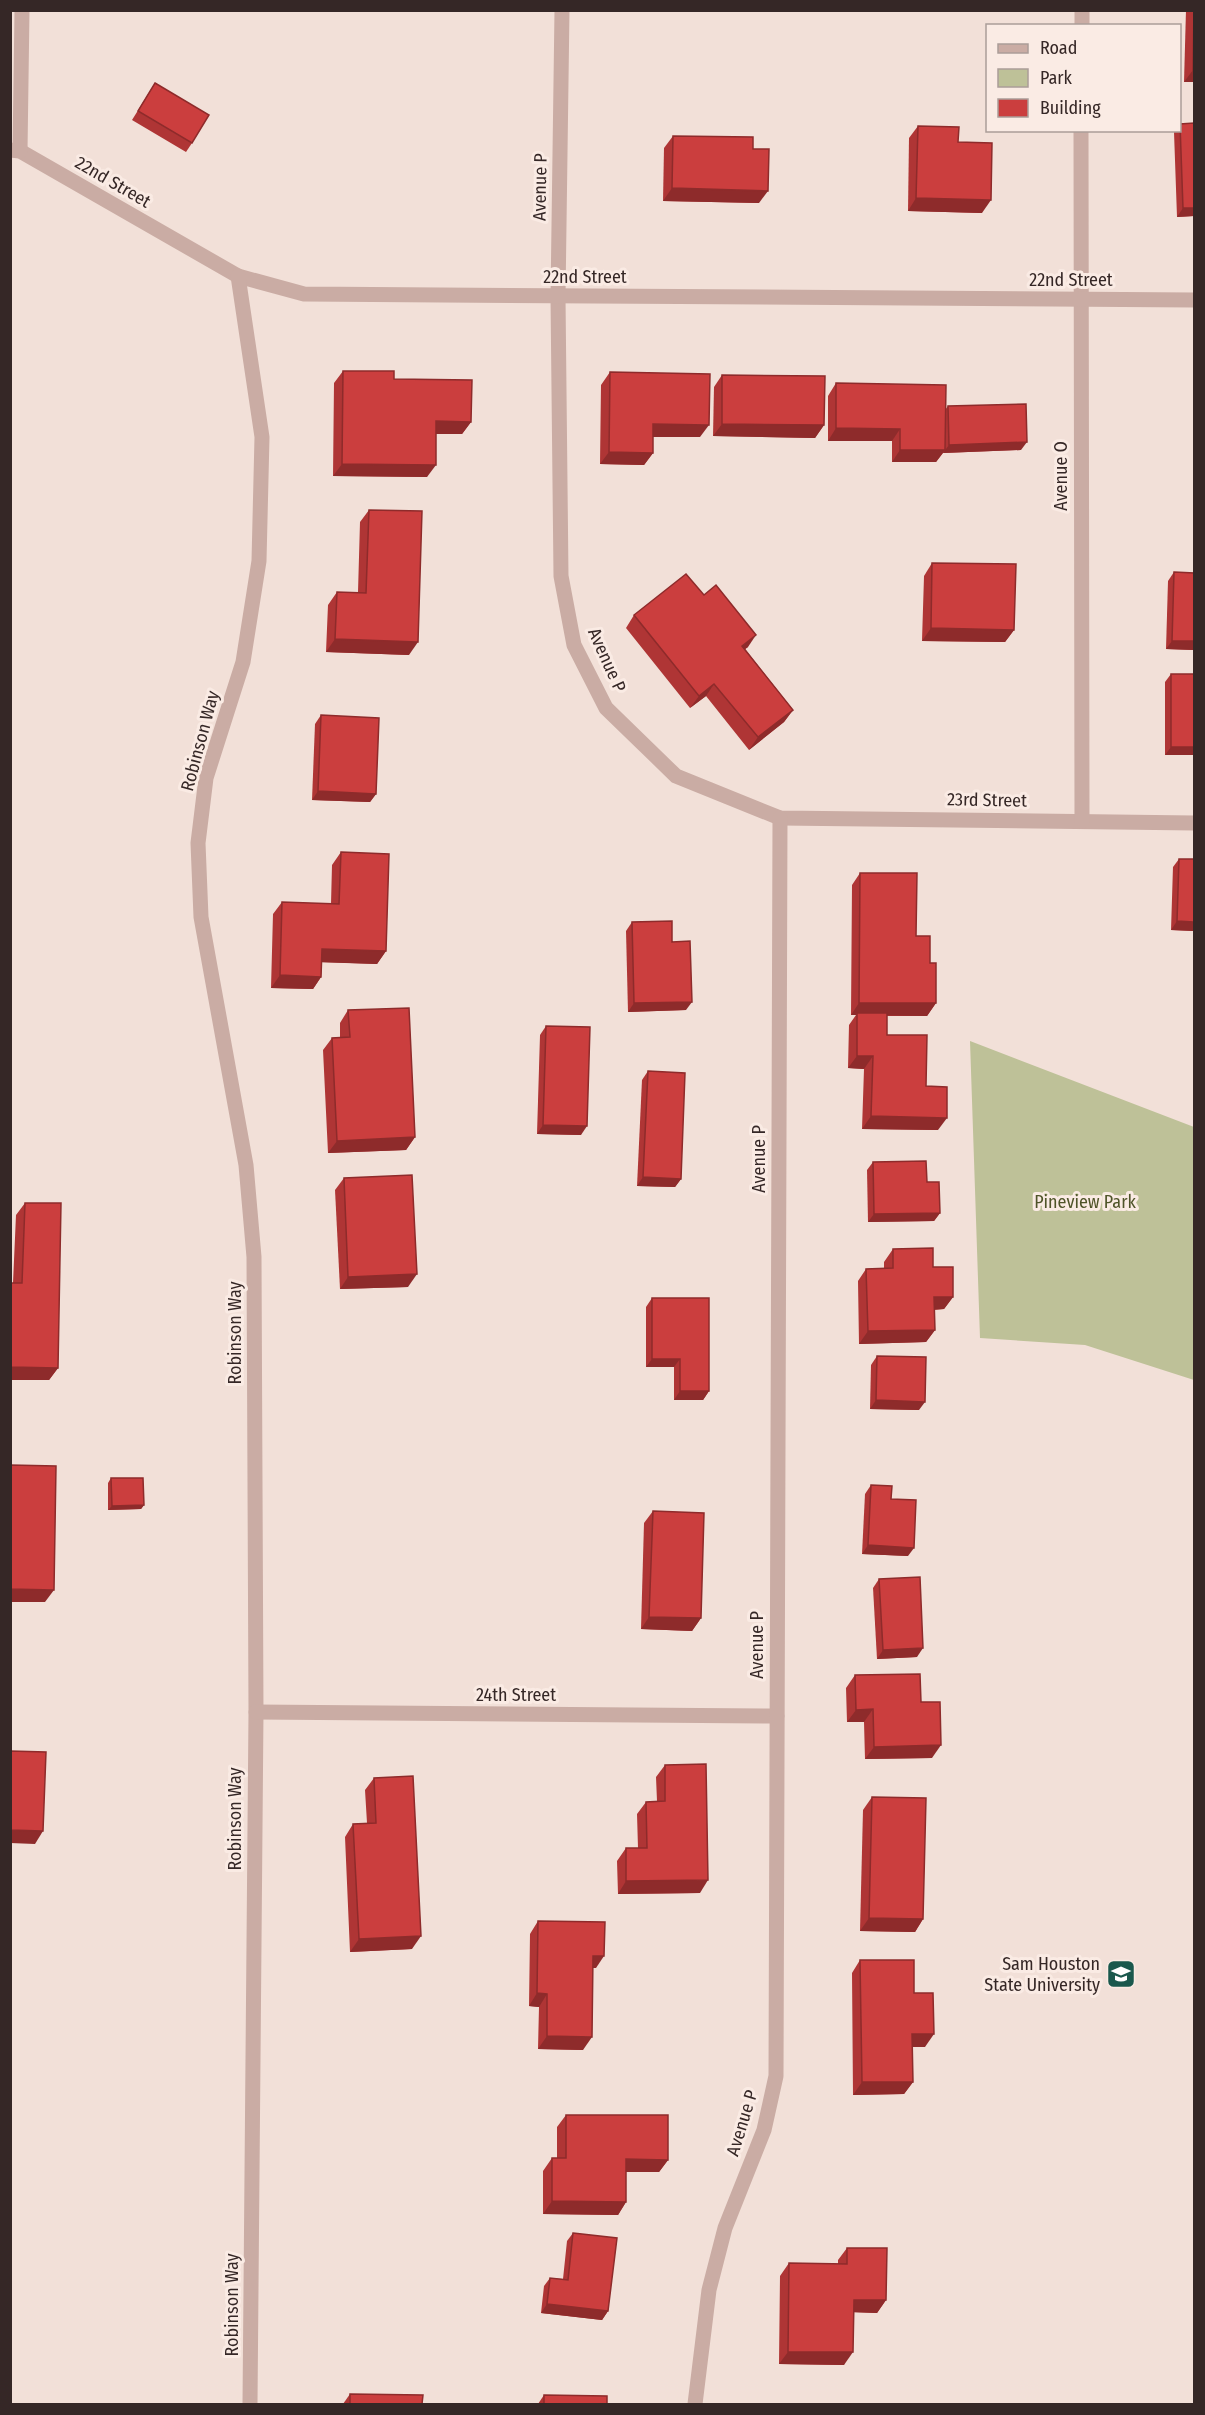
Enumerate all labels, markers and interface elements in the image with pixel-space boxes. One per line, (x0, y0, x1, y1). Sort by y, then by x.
legend (986, 24, 1181, 132)
text: Road (1040, 37, 1077, 59)
text: Park (1040, 67, 1073, 89)
text: Building (1040, 97, 1101, 119)
street label: 22nd Street (71, 152, 155, 212)
street label: Avenue P (528, 153, 552, 221)
street label: 22nd Street (543, 266, 627, 288)
street label: 22nd Street (1029, 269, 1113, 291)
street label: Avenue O (1050, 441, 1072, 511)
street label: Avenue P (583, 625, 631, 695)
street label: Robinson Way (176, 688, 224, 794)
street label: 23rd Street (947, 788, 1027, 812)
street label: Avenue P (748, 1125, 770, 1193)
park label: Pineview Park (1034, 1191, 1136, 1213)
street label: Robinson Way (224, 1282, 246, 1385)
street label: Avenue P (746, 1611, 768, 1679)
street label: 24th Street (476, 1684, 556, 1706)
street label: Robinson Way (224, 1768, 246, 1871)
place label: Sam Houston State University (984, 1953, 1100, 1996)
school or university icon: Sam Houston State University (1105, 1958, 1137, 1990)
street label: Avenue P (722, 2087, 762, 2159)
street label: Robinson Way (221, 2254, 243, 2357)

